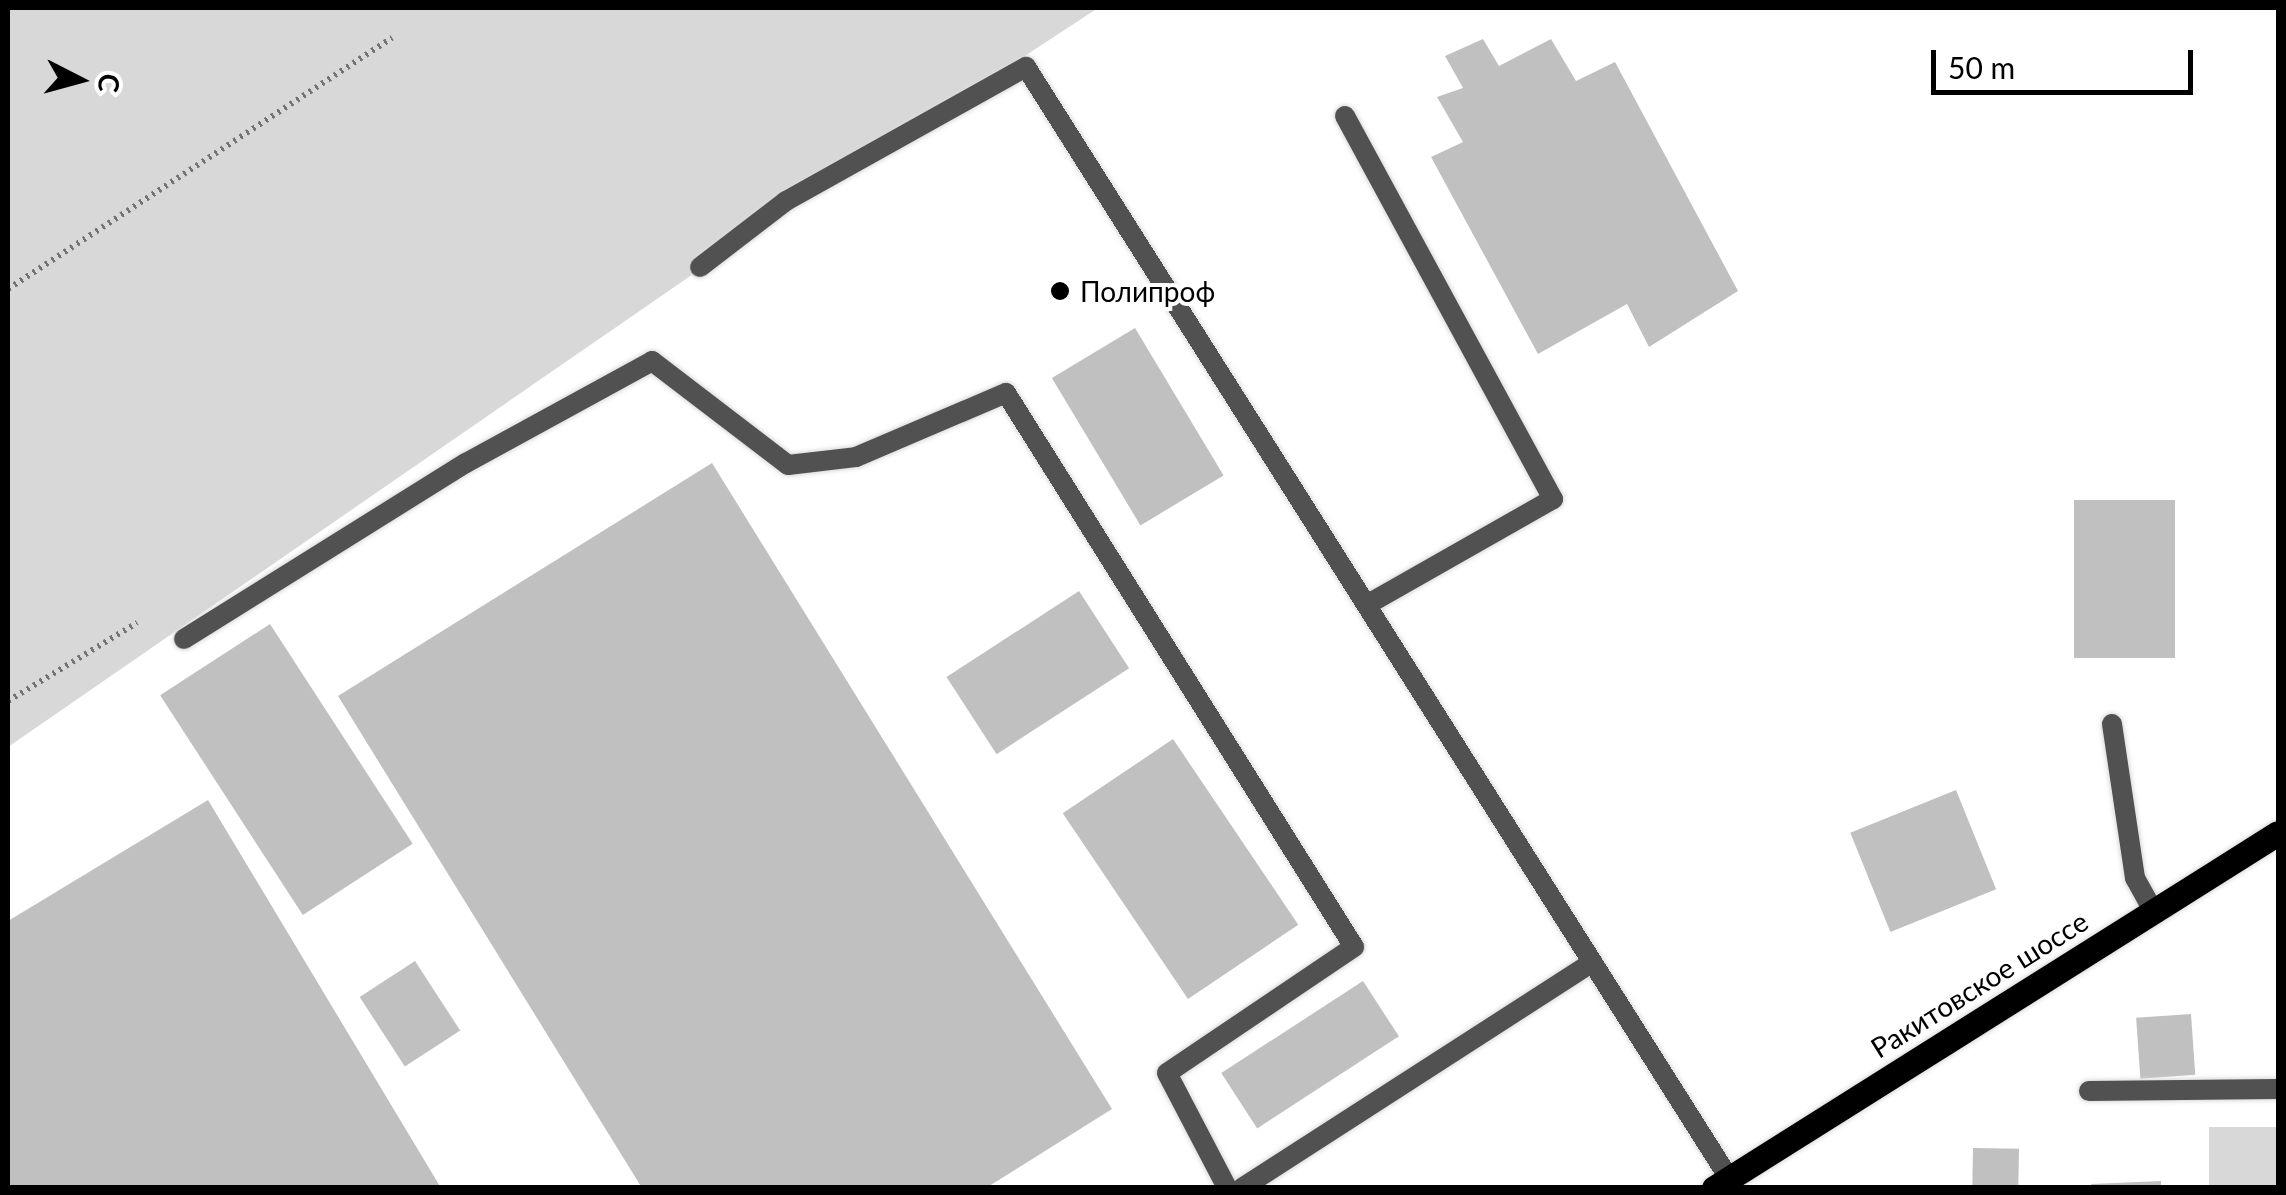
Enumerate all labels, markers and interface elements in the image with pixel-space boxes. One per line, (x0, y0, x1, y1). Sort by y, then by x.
north arrow (30, 30, 130, 130)
scale bar (1936, 30, 2198, 92)
text: 50 m (1948, 49, 2015, 85)
text: С (92, 72, 128, 94)
place label: Полипроф (1080, 274, 1215, 308)
marker: Полипроф (1049, 280, 1071, 302)
street label: Ракитовское шоссе (1864, 904, 2094, 1064)

